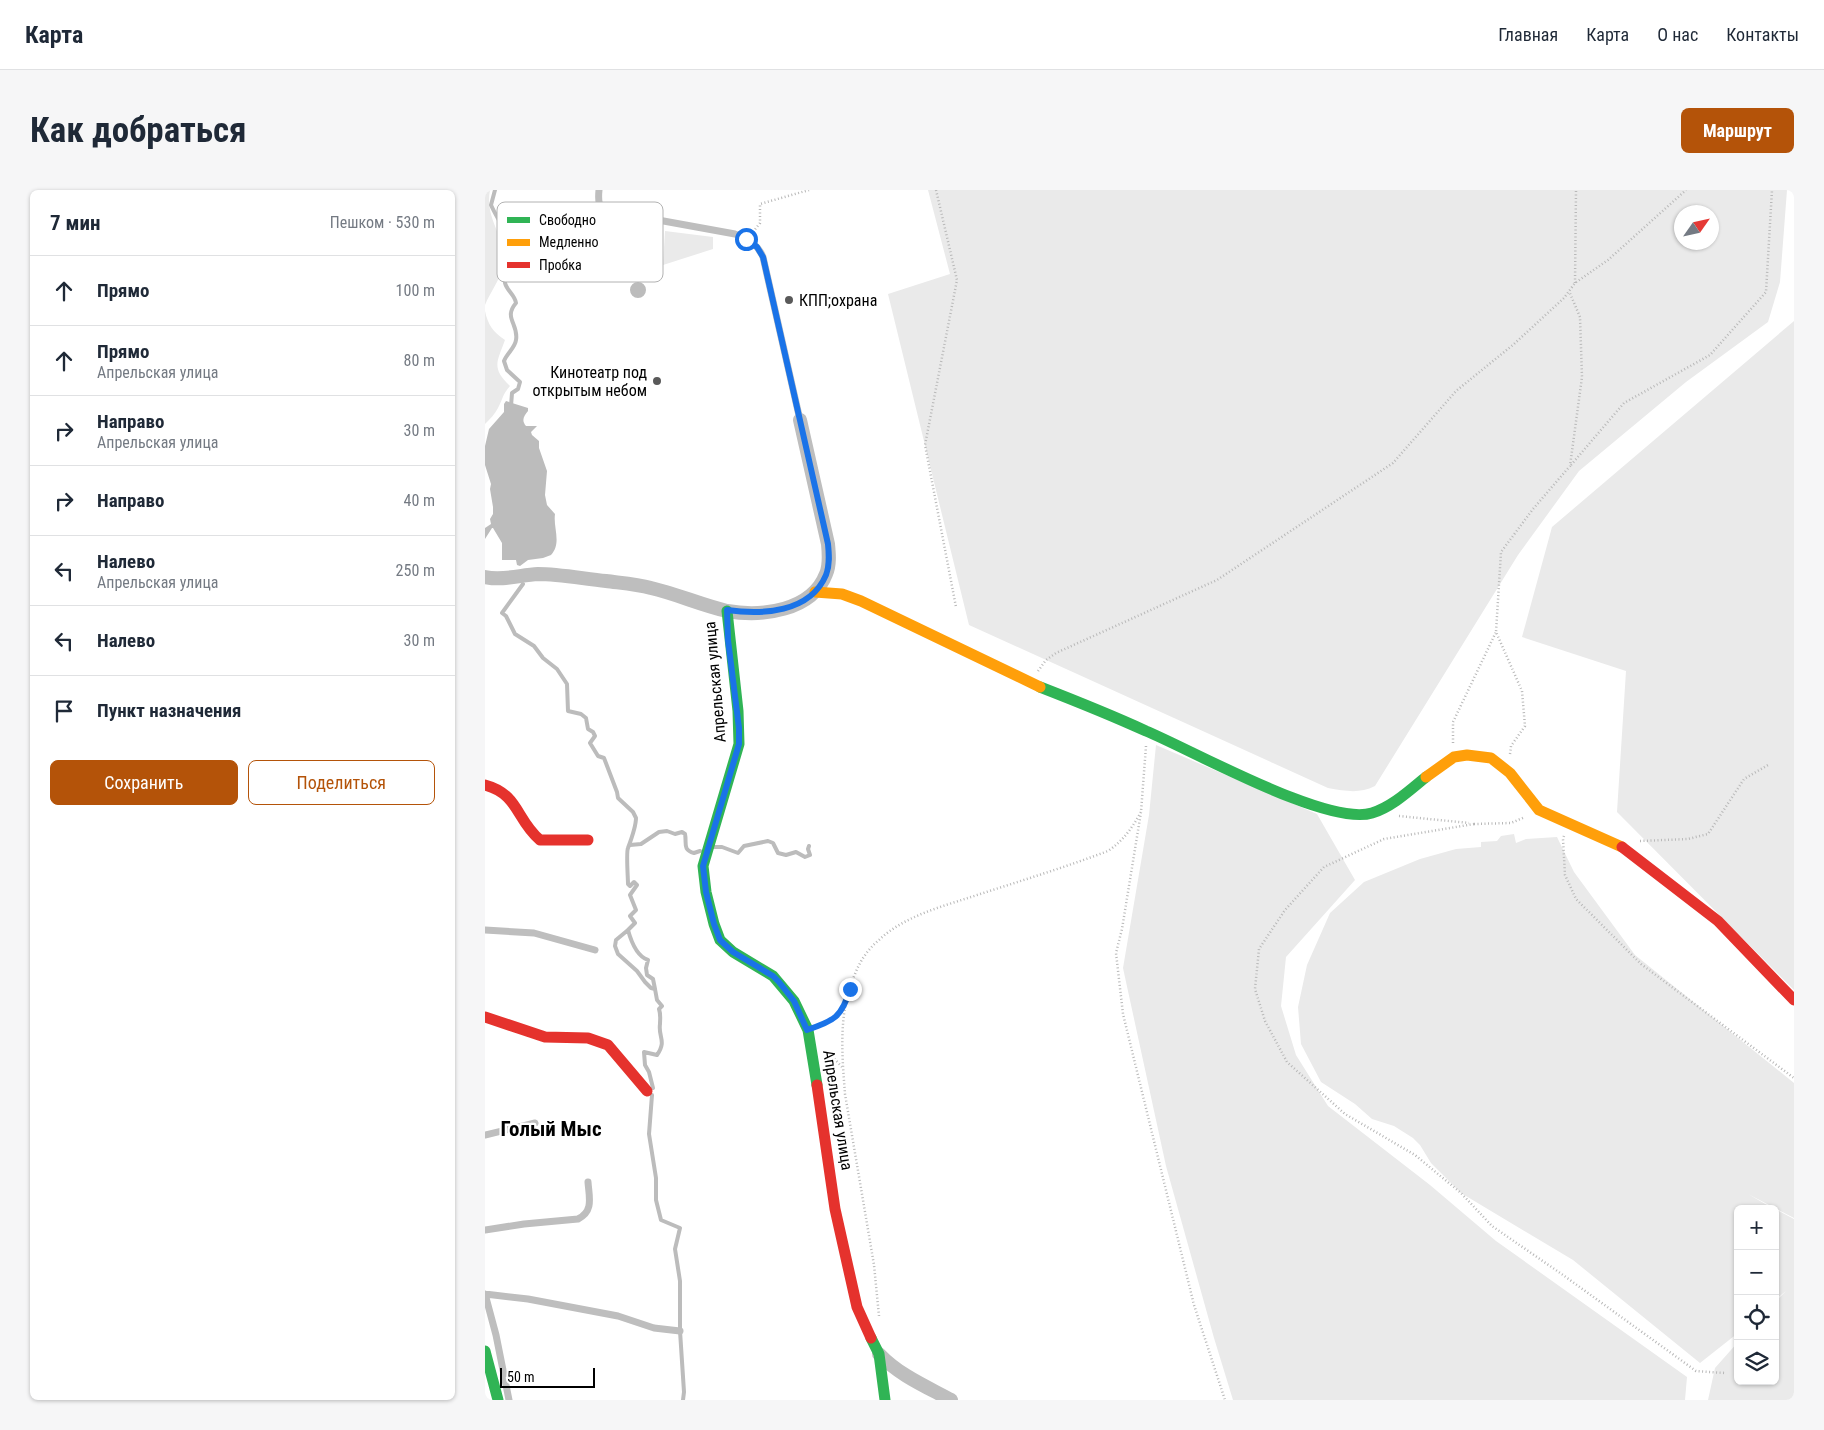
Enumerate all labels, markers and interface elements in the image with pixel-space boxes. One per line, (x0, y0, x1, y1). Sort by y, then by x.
text: Карта (25, 21, 83, 49)
text: Главная (1498, 24, 1558, 45)
text: Карта (1586, 24, 1629, 45)
text: О нас (1657, 24, 1698, 45)
text: Контакты (1726, 24, 1799, 45)
button: Маршрут (1681, 108, 1794, 153)
text: Как добраться (30, 110, 246, 151)
legend (497, 202, 663, 282)
north arrow (1674, 205, 1719, 250)
text: 7 мин (50, 211, 100, 235)
text: Свободно (539, 212, 596, 228)
text: Пешком · 530 m (330, 213, 435, 232)
route start (735, 228, 758, 251)
text: Медленно (539, 234, 599, 250)
text: Пробка (539, 257, 582, 273)
icon: ahead (50, 277, 78, 305)
text: Прямо (97, 279, 150, 302)
text: 100 m (396, 281, 435, 300)
place label: КПП;охрана (799, 291, 877, 310)
marker: КПП;охрана (783, 294, 795, 306)
text: Прямо (97, 340, 150, 363)
icon: ahead (50, 347, 78, 375)
text: 80 m (403, 351, 435, 370)
text: Апрельская улица (97, 363, 218, 382)
place label: Кинотеатр под открытым небом (532, 363, 647, 400)
marker: Кинотеатр под открытым небом (651, 375, 663, 387)
text: Направо (97, 410, 164, 433)
icon: right (50, 417, 78, 445)
text: 30 m (403, 421, 435, 440)
text: Апрельская улица (97, 433, 218, 452)
icon: right (50, 487, 78, 515)
text: Направо (97, 489, 164, 512)
text: 40 m (403, 491, 435, 510)
text: Налево (97, 550, 155, 573)
icon: left (50, 557, 78, 585)
text: 250 m (396, 561, 435, 580)
text: Апрельская улица (97, 573, 218, 592)
street label: Апрельская улица (700, 621, 730, 743)
icon: left (50, 627, 78, 655)
text: Налево (97, 629, 155, 652)
text: 30 m (403, 631, 435, 650)
icon: arrive (50, 697, 78, 725)
text: Пункт назначения (97, 699, 241, 722)
button: Сохранить (50, 760, 238, 805)
button: Поделиться (248, 760, 435, 805)
route end (839, 978, 862, 1001)
street label: Апрельская улица (819, 1049, 857, 1171)
district label: Голый Мыс (500, 1117, 602, 1141)
map controls (1734, 1205, 1779, 1385)
button: + (1734, 1205, 1779, 1250)
button: − (1734, 1250, 1779, 1295)
button: locate (1734, 1295, 1779, 1340)
button: layers (1734, 1340, 1779, 1385)
scale bar (500, 1365, 595, 1388)
text: 50 m (507, 1369, 535, 1385)

